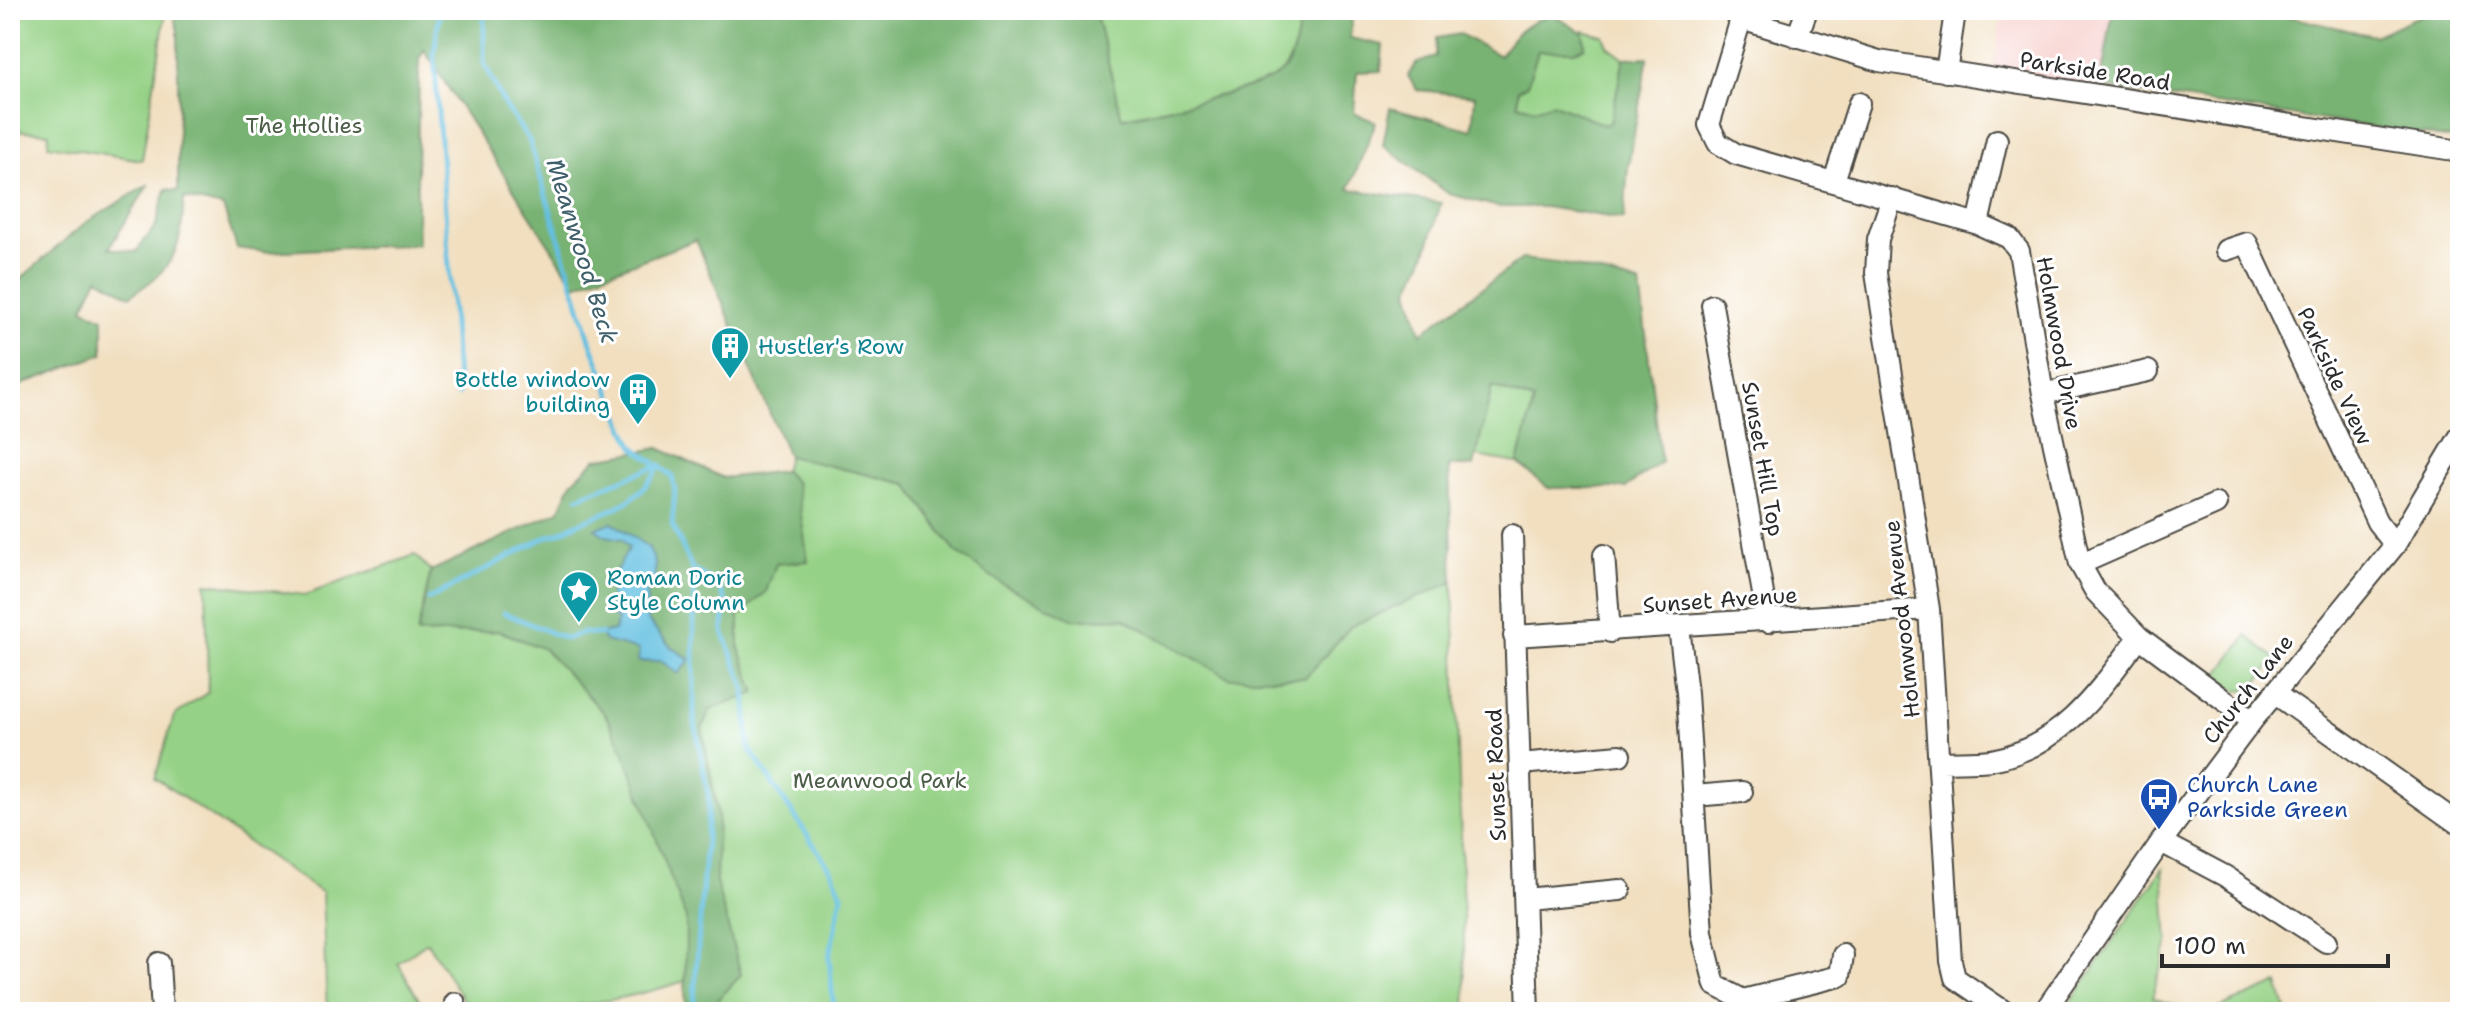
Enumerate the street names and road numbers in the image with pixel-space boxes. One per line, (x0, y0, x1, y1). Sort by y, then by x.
street label: Parkside Road (2018, 45, 2172, 97)
street label: Holmwood Drive (2029, 254, 2089, 432)
street label: Parkside View (2290, 302, 2380, 450)
street label: Sunset Hill Top (1735, 379, 1791, 539)
street label: Holmwood Avenue (1877, 519, 1927, 719)
street label: Sunset Avenue (1642, 580, 1798, 620)
street label: Church Lane (2196, 628, 2300, 750)
street label: Sunset Road (1479, 708, 1513, 842)

